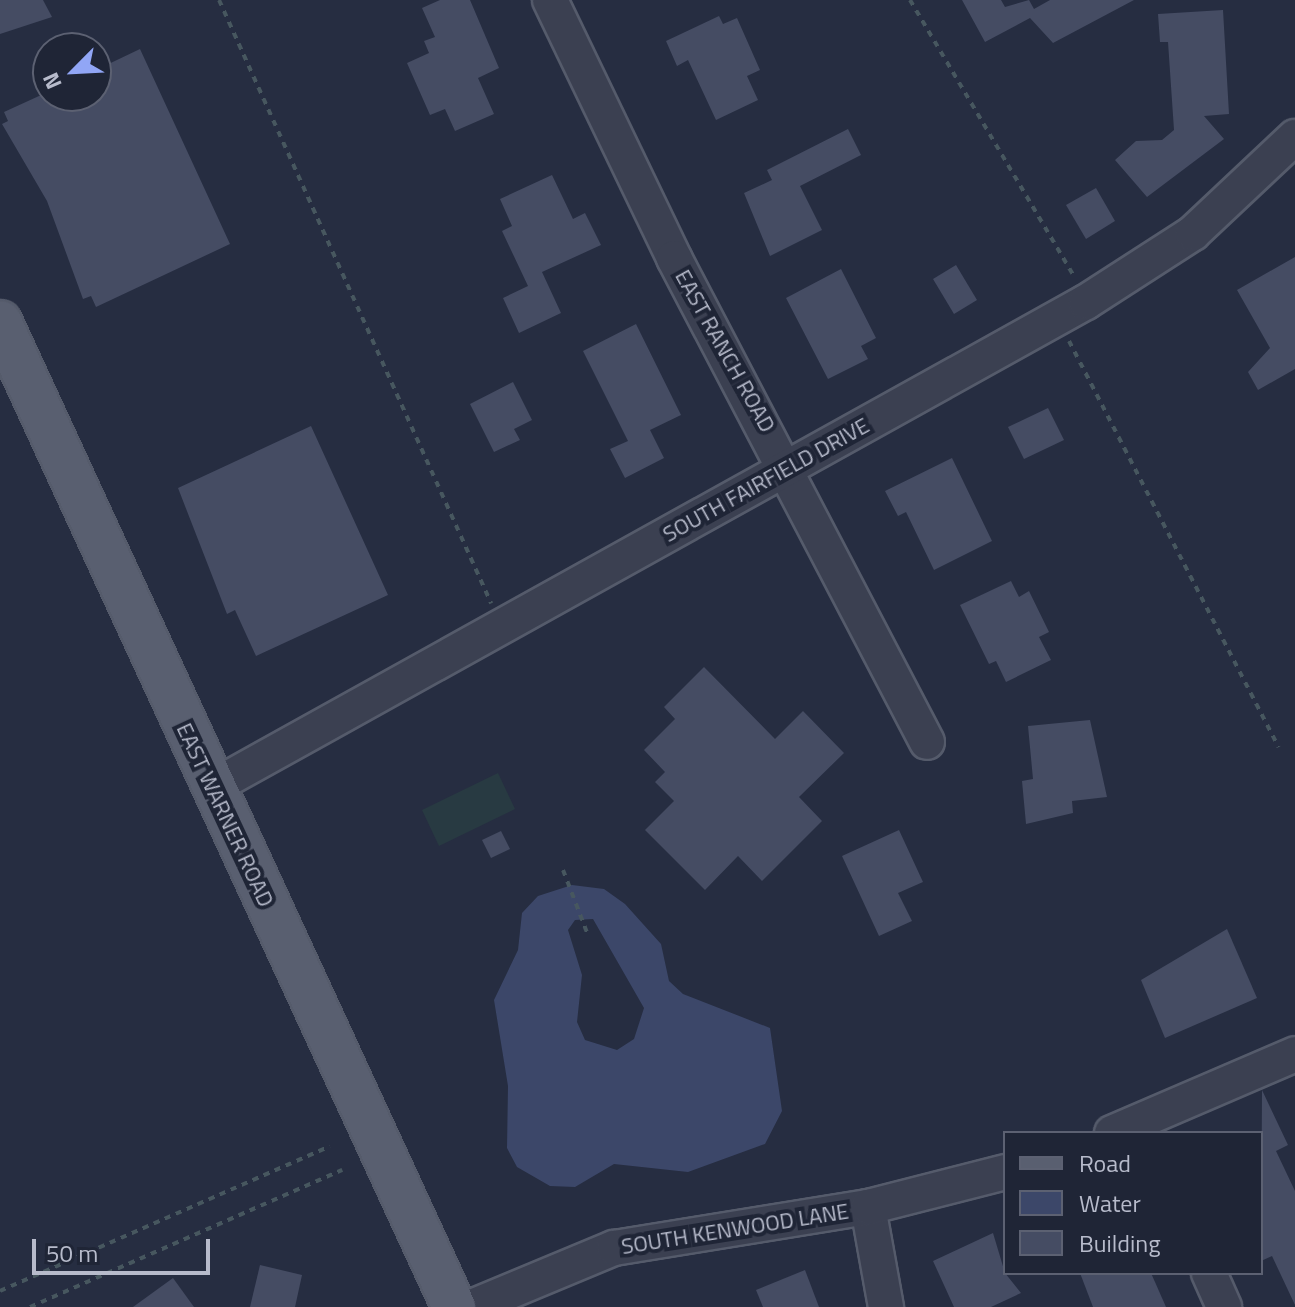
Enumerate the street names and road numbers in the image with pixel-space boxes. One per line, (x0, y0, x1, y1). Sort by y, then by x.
street label: EAST RANCH ROAD (669, 265, 781, 437)
street label: SOUTH FAIRFIELD DRIVE (658, 412, 874, 548)
street label: EAST WARNER ROAD (171, 719, 279, 911)
street label: SOUTH KENWOOD LANE (620, 1198, 850, 1260)

